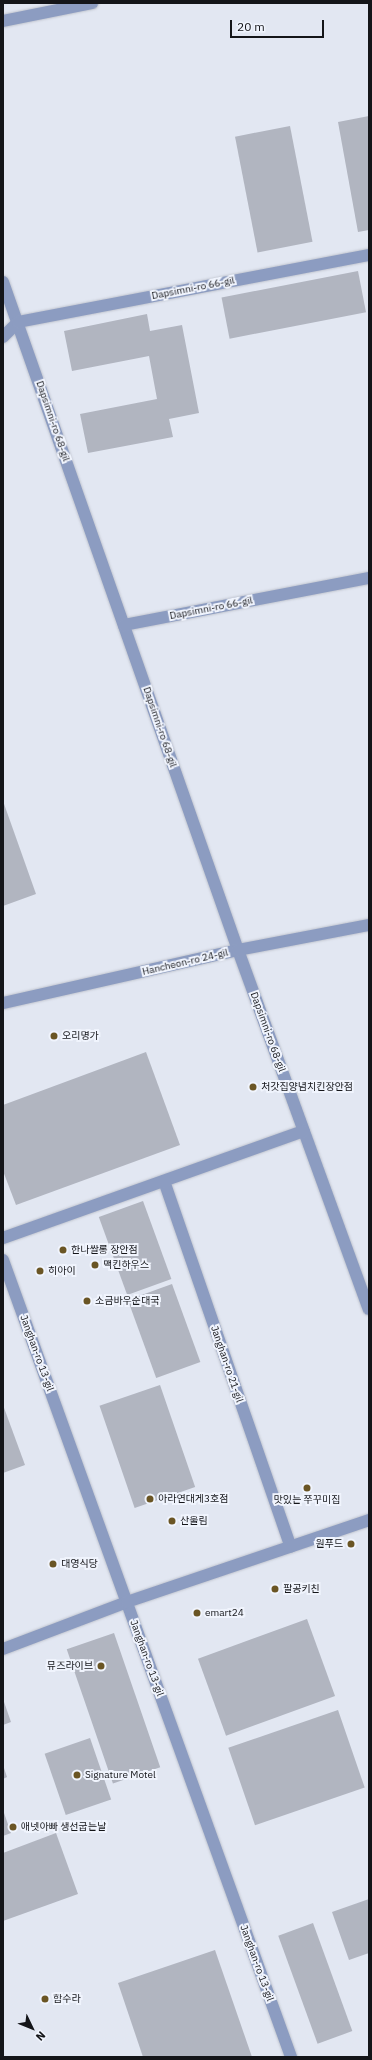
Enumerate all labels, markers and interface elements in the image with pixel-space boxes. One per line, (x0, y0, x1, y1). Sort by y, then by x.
scale bar (232, 12, 326, 38)
text: 20 m (237, 19, 265, 34)
street label: Dapsimni-ro 66-gil (151, 274, 235, 302)
street label: Dapsimni-ro 68-gil (34, 379, 72, 463)
street label: Dapsimni-ro 66-gil (169, 594, 253, 622)
street label: Dapsimni-ro 68-gil (141, 685, 179, 769)
street label: Hancheon-ro 24-gil (141, 946, 229, 978)
street label: Dapsimni-ro 68-gil (248, 990, 288, 1074)
place label: 오리명가 (62, 1030, 99, 1042)
marker: 오리명가 (49, 1031, 59, 1041)
place label: 처갓집양념치킨장안점 (261, 1081, 353, 1093)
marker: 처갓집양념치킨장안점 (248, 1082, 258, 1092)
place label: 한나쌀롱 장안점 (71, 1244, 138, 1256)
marker: 한나쌀롱 장안점 (58, 1245, 68, 1255)
place label: 맥킨하우스 (103, 1259, 149, 1271)
marker: 맥킨하우스 (90, 1260, 100, 1270)
place label: 히아이 (48, 1265, 76, 1277)
marker: 히아이 (35, 1266, 45, 1276)
place label: 소금바우순대국 (95, 1295, 159, 1307)
marker: 소금바우순대국 (82, 1296, 92, 1306)
street label: Janghan-ro 13-gil (18, 1313, 56, 1393)
street label: Janghan-ro 21-gil (208, 1324, 246, 1404)
marker: 맛있는 쭈꾸미집 (302, 1483, 312, 1493)
place label: 아라연대게3호점 (158, 1493, 228, 1505)
marker: 아라연대게3호점 (145, 1494, 155, 1504)
place label: 맛있는 쭈꾸미집 (274, 1494, 340, 1506)
place label: 산울림 (180, 1515, 208, 1527)
marker: 산울림 (167, 1516, 177, 1526)
place label: 원푸드 (315, 1538, 343, 1550)
marker: 원푸드 (346, 1539, 356, 1549)
place label: 대영식당 (61, 1558, 98, 1570)
marker: 대영식당 (48, 1559, 58, 1569)
place label: 팔공키친 (283, 1583, 320, 1595)
marker: 팔공키친 (270, 1584, 280, 1594)
place label: emart24 (205, 1607, 244, 1619)
marker: emart24 (192, 1608, 202, 1618)
street label: Janghan-ro 13-gil (128, 1618, 166, 1698)
place label: 뮤즈라이브 (47, 1660, 93, 1672)
marker: 뮤즈라이브 (96, 1661, 106, 1671)
place label: Signature Motel (85, 1769, 156, 1781)
marker: Signature Motel (72, 1770, 82, 1780)
place label: 애넷아빠 생선굽는날 (21, 1821, 106, 1833)
marker: 애넷아빠 생선굽는날 (8, 1822, 18, 1832)
street label: Janghan-ro 13-gil (238, 1923, 276, 2003)
place label: 함수라 (53, 1993, 81, 2005)
marker: 함수라 (40, 1994, 50, 2004)
north arrow (12, 2008, 52, 2048)
text: N (33, 2028, 49, 2044)

